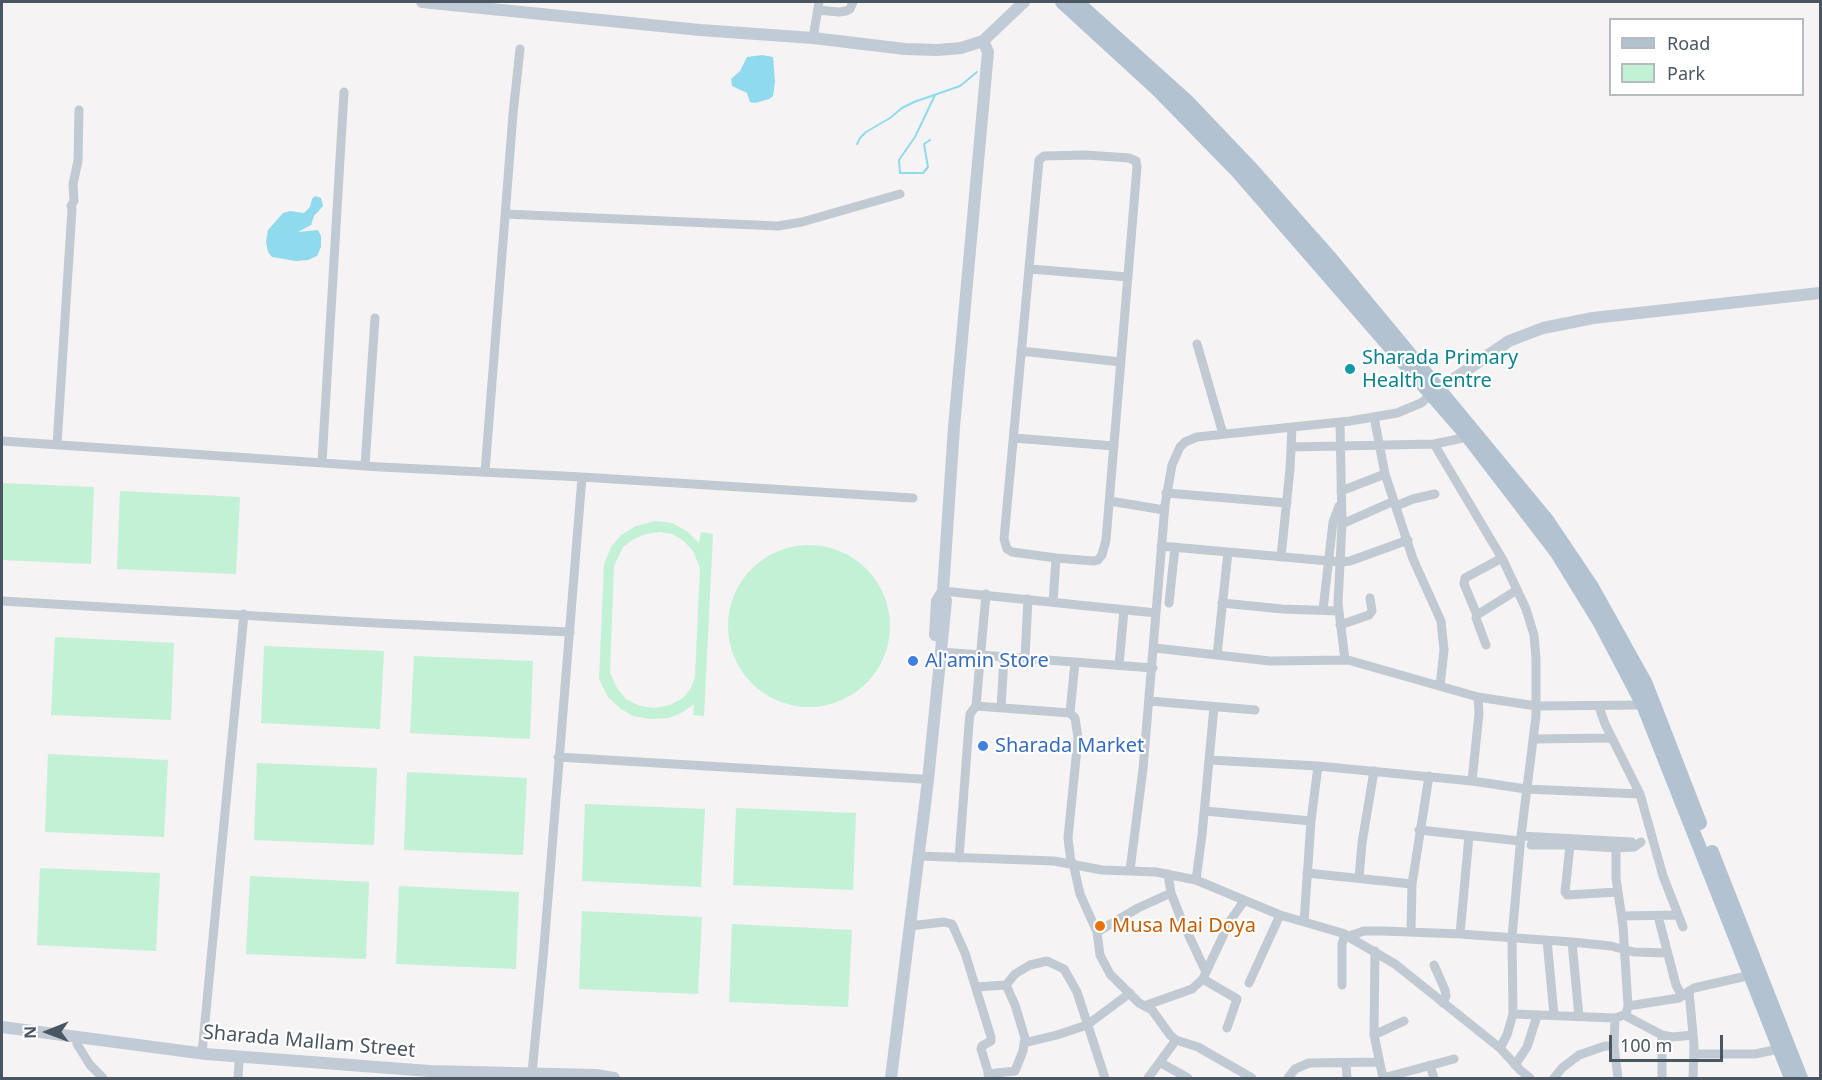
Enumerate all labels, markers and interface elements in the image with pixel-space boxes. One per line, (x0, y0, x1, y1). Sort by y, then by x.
legend (1609, 18, 1804, 96)
text: Road (1667, 31, 1710, 55)
text: Park (1667, 61, 1705, 85)
place label: Sharada Primary Health Centre (1362, 346, 1518, 393)
marker: Sharada Primary Health Centre (1343, 362, 1357, 376)
place label: Al'amin Store (925, 649, 1049, 673)
marker: Al'amin Store (906, 654, 920, 668)
place label: Sharada Market (995, 734, 1144, 758)
marker: Sharada Market (976, 739, 990, 753)
place label: Musa Mai Doya (1112, 914, 1256, 938)
marker: Musa Mai Doya (1093, 919, 1107, 933)
north arrow (18, 1002, 78, 1062)
street label: Sharada Mallam Street (202, 1021, 416, 1063)
scale bar (1612, 1023, 1726, 1061)
text: N (19, 1026, 41, 1039)
text: 100 m (1620, 1033, 1672, 1057)

